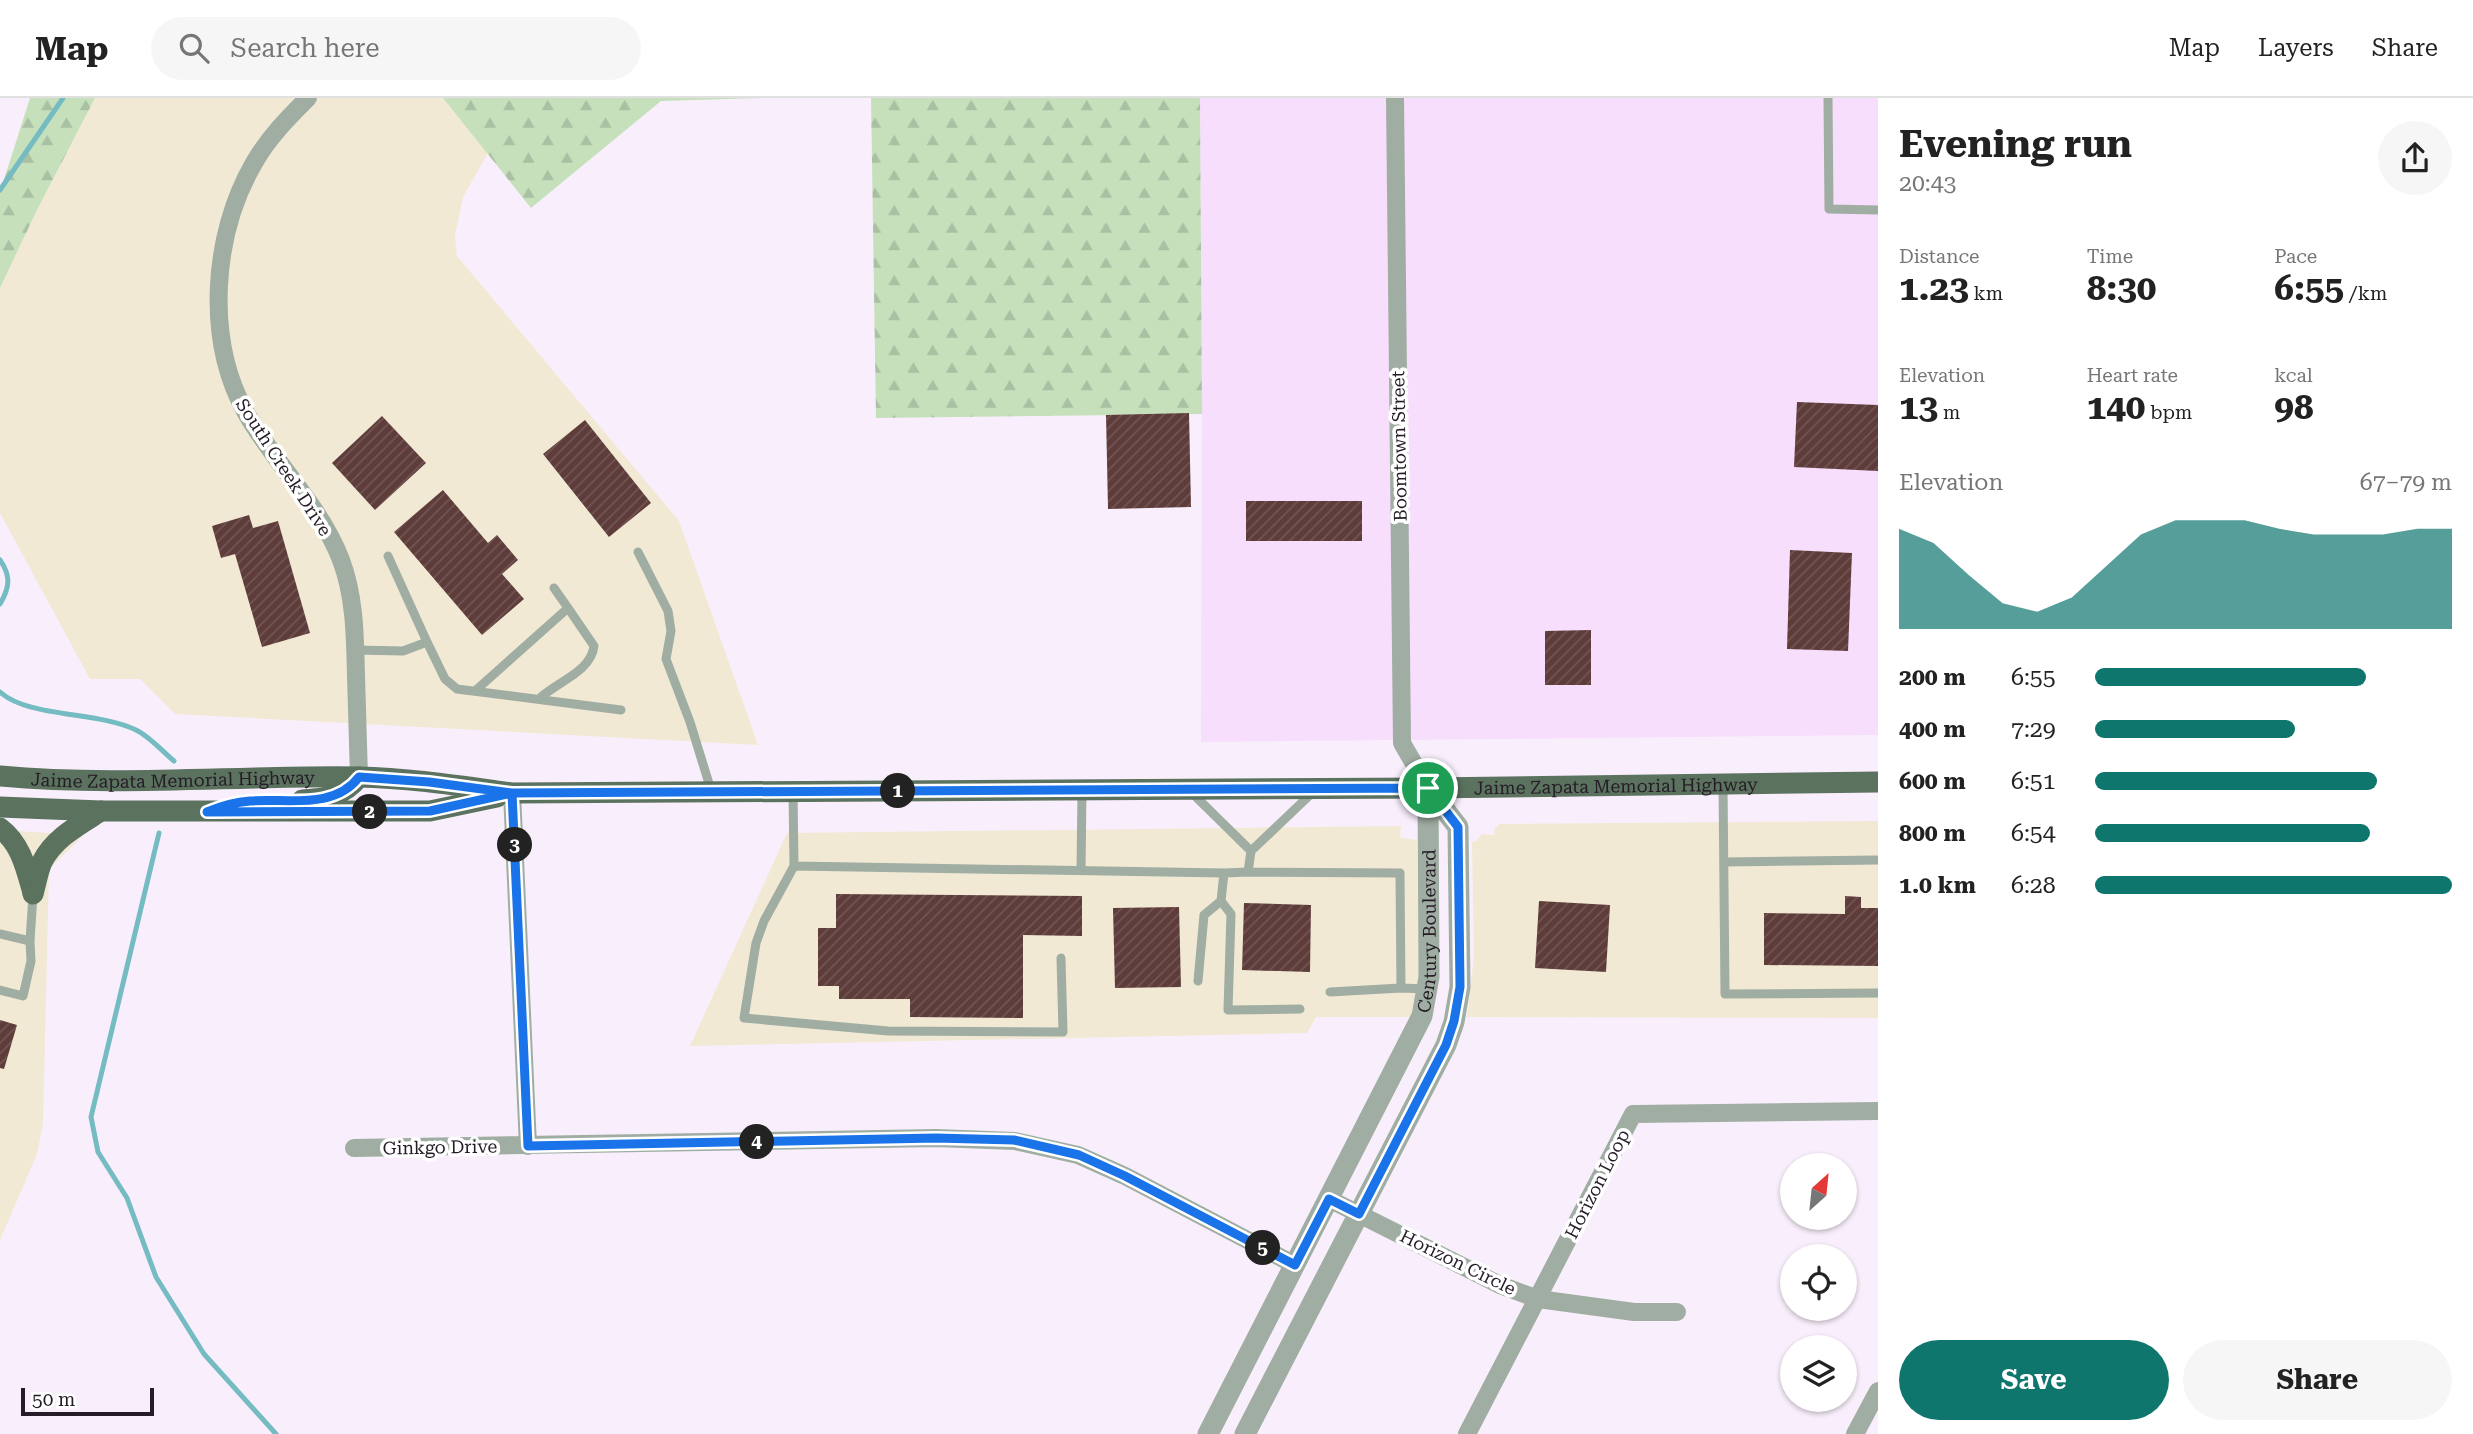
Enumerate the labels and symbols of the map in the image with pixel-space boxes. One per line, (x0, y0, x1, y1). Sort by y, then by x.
street label: Boomtown Street (1387, 370, 1411, 521)
street label: South Creek Drive (232, 394, 336, 540)
pin (1398, 758, 1458, 818)
street label: Jaime Zapata Memorial Highway (30, 766, 315, 791)
street label: Jaime Zapata Memorial Highway (1474, 773, 1758, 798)
pin: 1 (880, 774, 916, 808)
pin: 2 (352, 794, 388, 830)
pin: 3 (498, 828, 532, 862)
street label: Century Boulevard (1412, 849, 1440, 1014)
pin: 4 (740, 1124, 774, 1160)
street label: Horizon Loop (1560, 1126, 1634, 1242)
street label: Ginkgo Drive (383, 1135, 498, 1158)
north arrow (1780, 1153, 1857, 1230)
street label: Horizon Circle (1397, 1225, 1519, 1299)
pin: 5 (1246, 1230, 1280, 1266)
scale bar (21, 1385, 154, 1417)

